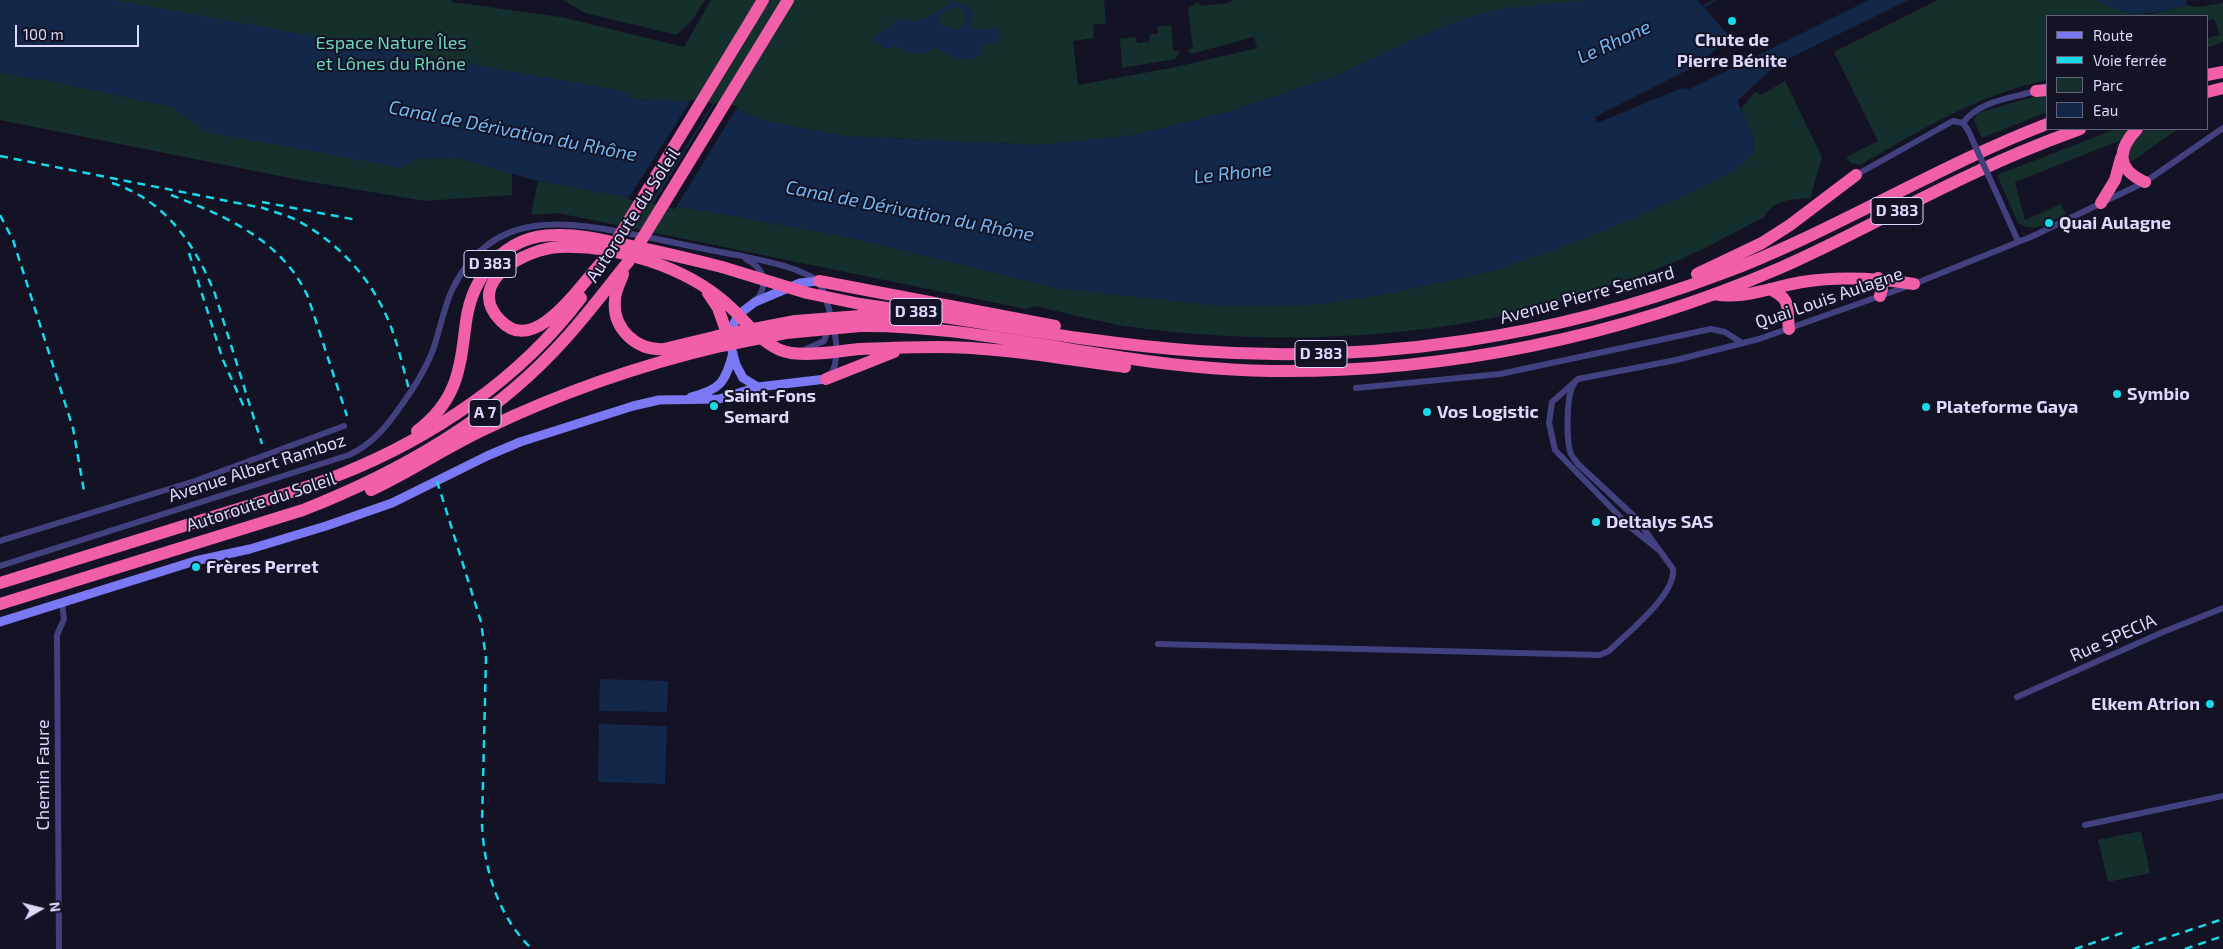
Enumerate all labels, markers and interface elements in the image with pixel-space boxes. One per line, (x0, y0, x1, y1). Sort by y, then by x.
scale bar (18, 15, 141, 47)
water label: Le Rhone (1574, 15, 1654, 69)
marker: Chute de Pierre Bénite (1726, 15, 1738, 27)
legend (2046, 15, 2208, 130)
text: 100 m (23, 25, 64, 43)
text: Route (2093, 26, 2133, 44)
place label: Chute de Pierre Bénite (1677, 29, 1787, 72)
park label: Espace Nature Îles et Lônes du Rhône (315, 32, 467, 74)
text: Voie ferrée (2093, 51, 2167, 69)
text: Parc (2093, 76, 2123, 94)
water label: Canal de Dérivation du Rhône (387, 96, 639, 166)
text: Eau (2093, 101, 2118, 119)
street label: Autoroute du Soleil (581, 144, 685, 286)
water label: Le Rhone (1193, 158, 1273, 188)
water label: Canal de Dérivation du Rhône (784, 176, 1036, 246)
road number: D 383 (1871, 198, 1923, 225)
place label: Quai Aulagne (2059, 212, 2171, 234)
marker: Quai Aulagne (2043, 217, 2055, 229)
road number: D 383 (464, 250, 516, 278)
street label: Avenue Pierre Semard (1497, 261, 1677, 329)
street label: Quai Louis Aulagne (1752, 263, 1906, 333)
road number: D 383 (890, 298, 942, 326)
road number: D 383 (1295, 340, 1347, 368)
place label: Symbio (2127, 383, 2190, 405)
place label: Saint-Fons Semard (724, 385, 816, 428)
marker: Symbio (2111, 388, 2123, 400)
place label: Plateforme Gaya (1936, 396, 2078, 418)
road number: A 7 (469, 399, 501, 426)
marker: Saint-Fons Semard (708, 400, 720, 412)
place label: Vos Logistic (1437, 401, 1539, 423)
marker: Plateforme Gaya (1920, 401, 1932, 413)
marker: Vos Logistic (1421, 406, 1433, 418)
street label: Avenue Albert Ramboz (166, 429, 348, 507)
street label: Autoroute du Soleil (183, 468, 339, 536)
place label: Deltalys SAS (1606, 511, 1714, 533)
marker: Deltalys SAS (1590, 516, 1602, 528)
place label: Frères Perret (206, 556, 319, 578)
marker: Frères Perret (190, 561, 202, 573)
street label: Rue SPECIA (2067, 609, 2159, 667)
place label: Elkem Atrion (2091, 693, 2200, 715)
marker: Elkem Atrion (2204, 698, 2216, 710)
street label: Chemin Faure (32, 719, 54, 831)
north arrow (15, 884, 65, 934)
text: N (46, 901, 64, 913)

